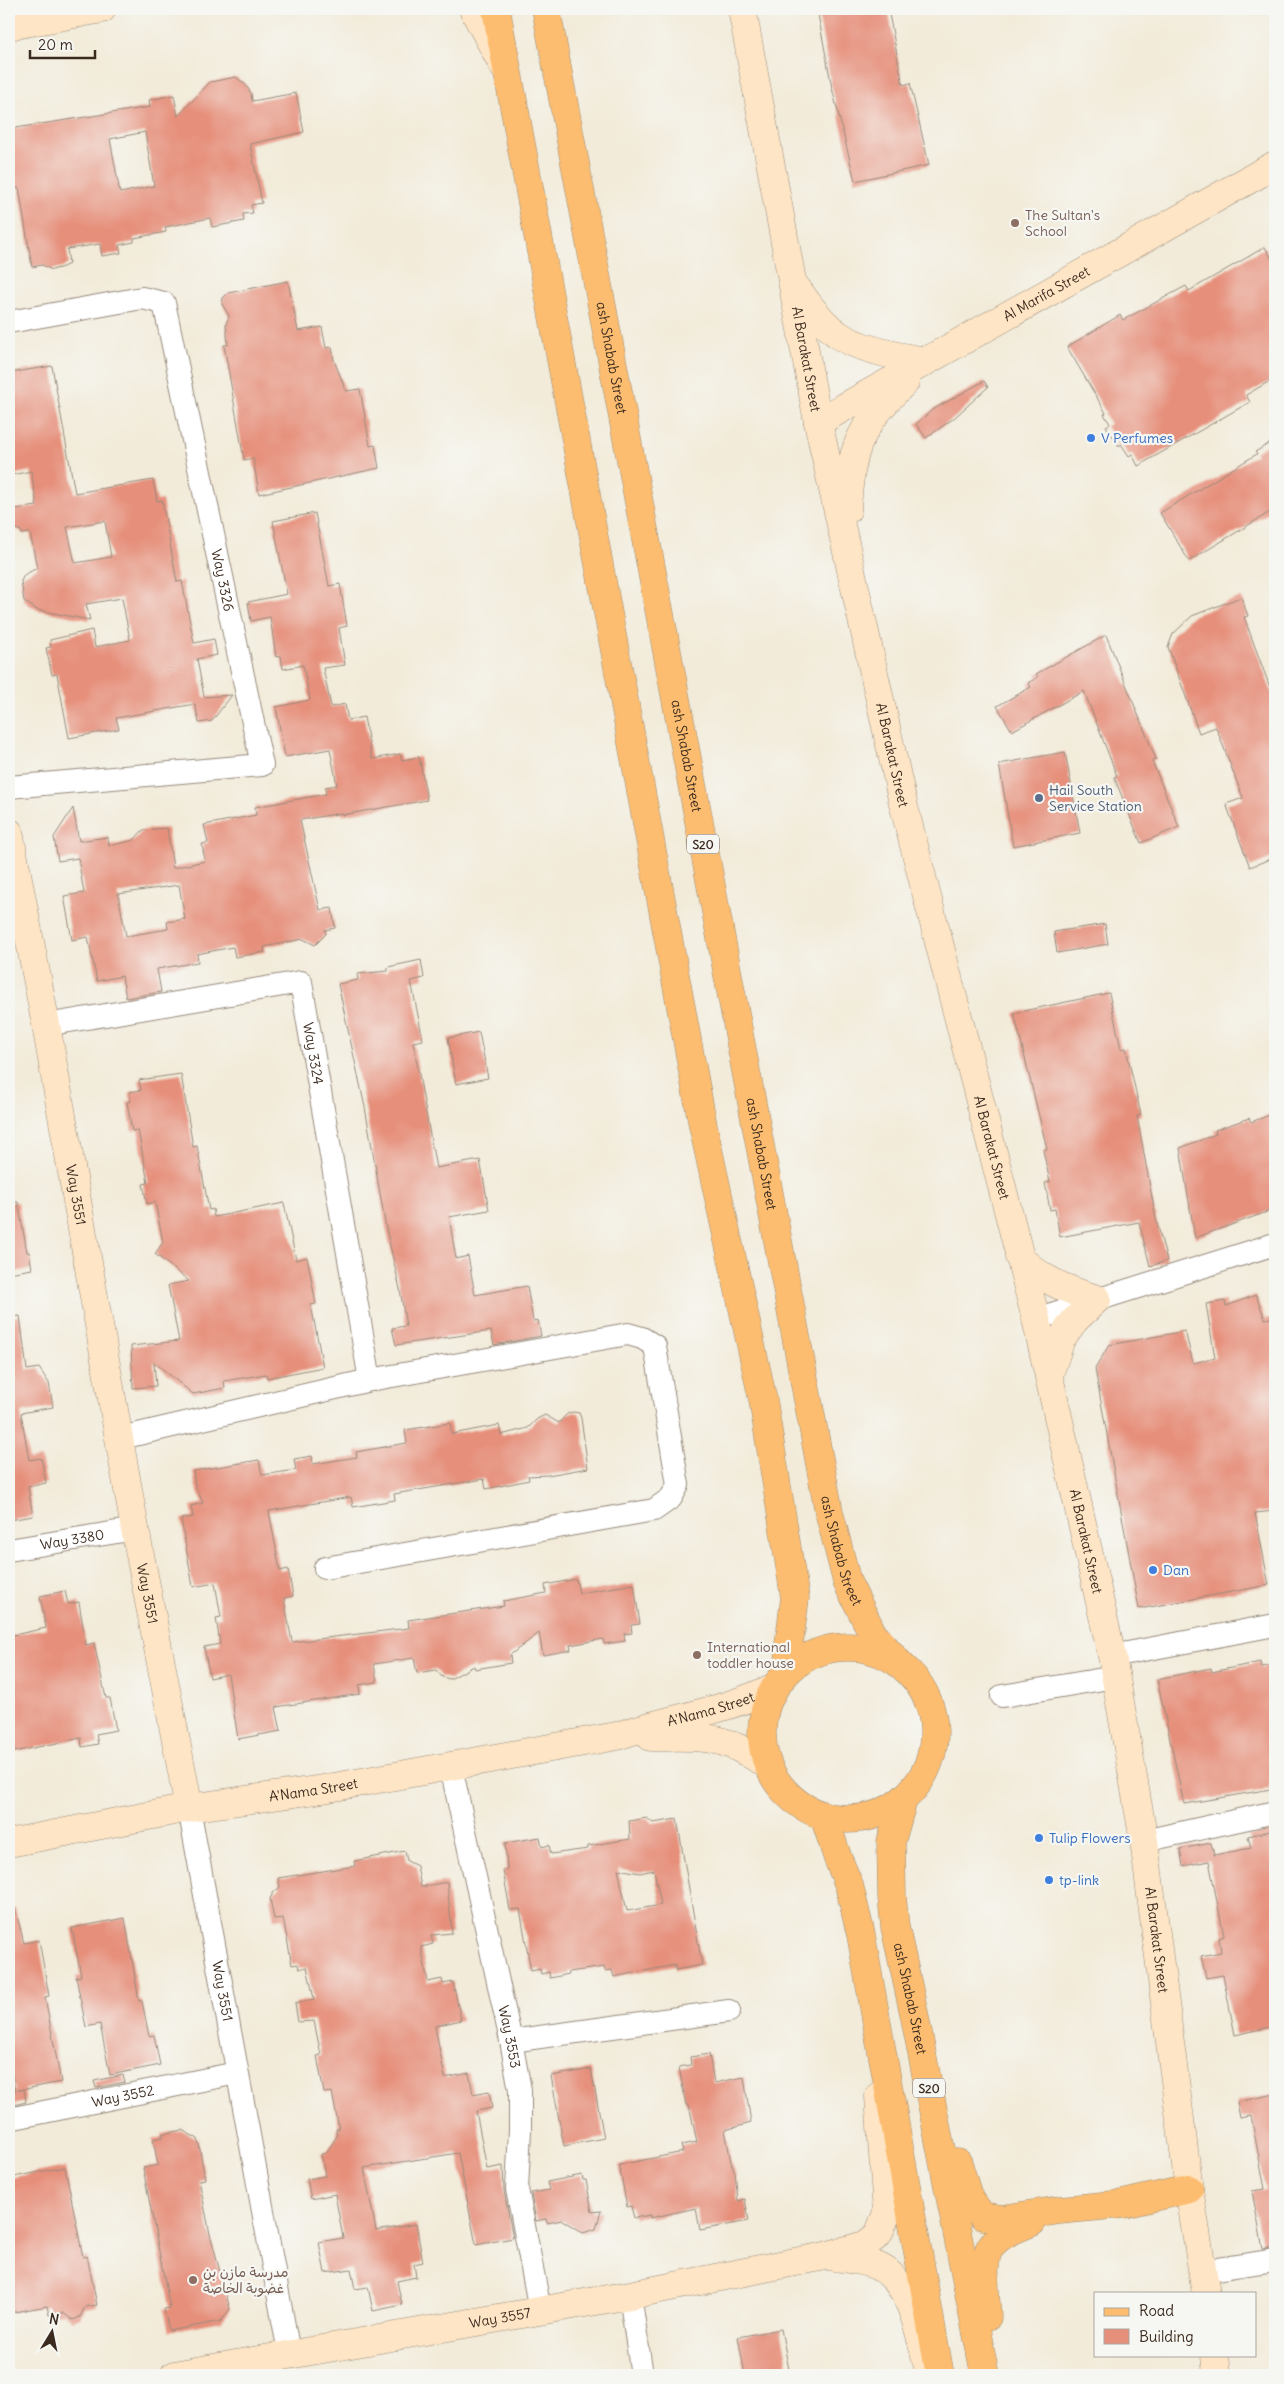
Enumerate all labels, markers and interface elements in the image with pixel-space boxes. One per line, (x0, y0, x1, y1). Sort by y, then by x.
scale bar (30, 28, 95, 60)
text: 20 m (38, 35, 73, 54)
place label: The Sultan's School (1025, 206, 1100, 240)
marker: The Sultan's School (1009, 217, 1021, 229)
street label: Al Marifa Street (1000, 262, 1093, 325)
street label: ash Shabab Street (592, 300, 631, 416)
street label: Al Barakat Street (788, 305, 825, 413)
place label: V Perfumes (1101, 429, 1173, 447)
marker: V Perfumes (1085, 432, 1097, 444)
street label: Way 3326 (207, 547, 238, 613)
street label: ash Shabab Street (667, 698, 706, 814)
street label: Al Barakat Street (872, 701, 913, 809)
place label: Hail South Service Station (1049, 781, 1142, 815)
marker: Hail South Service Station (1033, 792, 1045, 804)
road number: S20 (687, 834, 719, 854)
street label: Way 3324 (299, 1021, 328, 1086)
street label: Al Barakat Street (970, 1094, 1014, 1202)
street label: ash Shabab Street (742, 1096, 781, 1212)
street label: Way 3551 (62, 1163, 90, 1227)
street label: Al Barakat Street (1066, 1487, 1107, 1596)
street label: ash Shabab Street (817, 1494, 866, 1609)
street label: Way 3380 (39, 1525, 106, 1554)
place label: Dan (1163, 1561, 1189, 1579)
street label: Way 3551 (133, 1562, 162, 1625)
marker: Dan (1147, 1564, 1159, 1576)
place label: International toddler house (707, 1638, 794, 1672)
marker: International toddler house (691, 1649, 703, 1661)
street label: A'Nama Street (665, 1688, 757, 1730)
street label: A'Nama Street (268, 1774, 359, 1806)
place label: Tulip Flowers (1049, 1829, 1131, 1847)
marker: Tulip Flowers (1033, 1832, 1045, 1844)
place label: tp-link (1059, 1871, 1099, 1889)
marker: tp-link (1043, 1874, 1055, 1886)
street label: Al Barakat Street (1141, 1886, 1173, 1994)
street label: ash Shabab Street (890, 1941, 931, 2056)
street label: Way 3551 (208, 1959, 237, 2023)
street label: Way 3553 (494, 2004, 525, 2069)
road number: S20 (913, 2078, 945, 2098)
street label: Way 3552 (90, 2081, 156, 2111)
place label: مدرسة مازن بن غضوبة الخاصة (203, 2263, 289, 2297)
marker: مدرسة مازن بن غضوبة الخاصة (187, 2274, 199, 2286)
legend (1094, 2292, 1256, 2356)
text: Road (1139, 2301, 1174, 2320)
street label: Way 3557 (468, 2304, 532, 2332)
north arrow (28, 2306, 78, 2356)
text: N (48, 2309, 61, 2329)
text: Building (1139, 2327, 1194, 2346)

